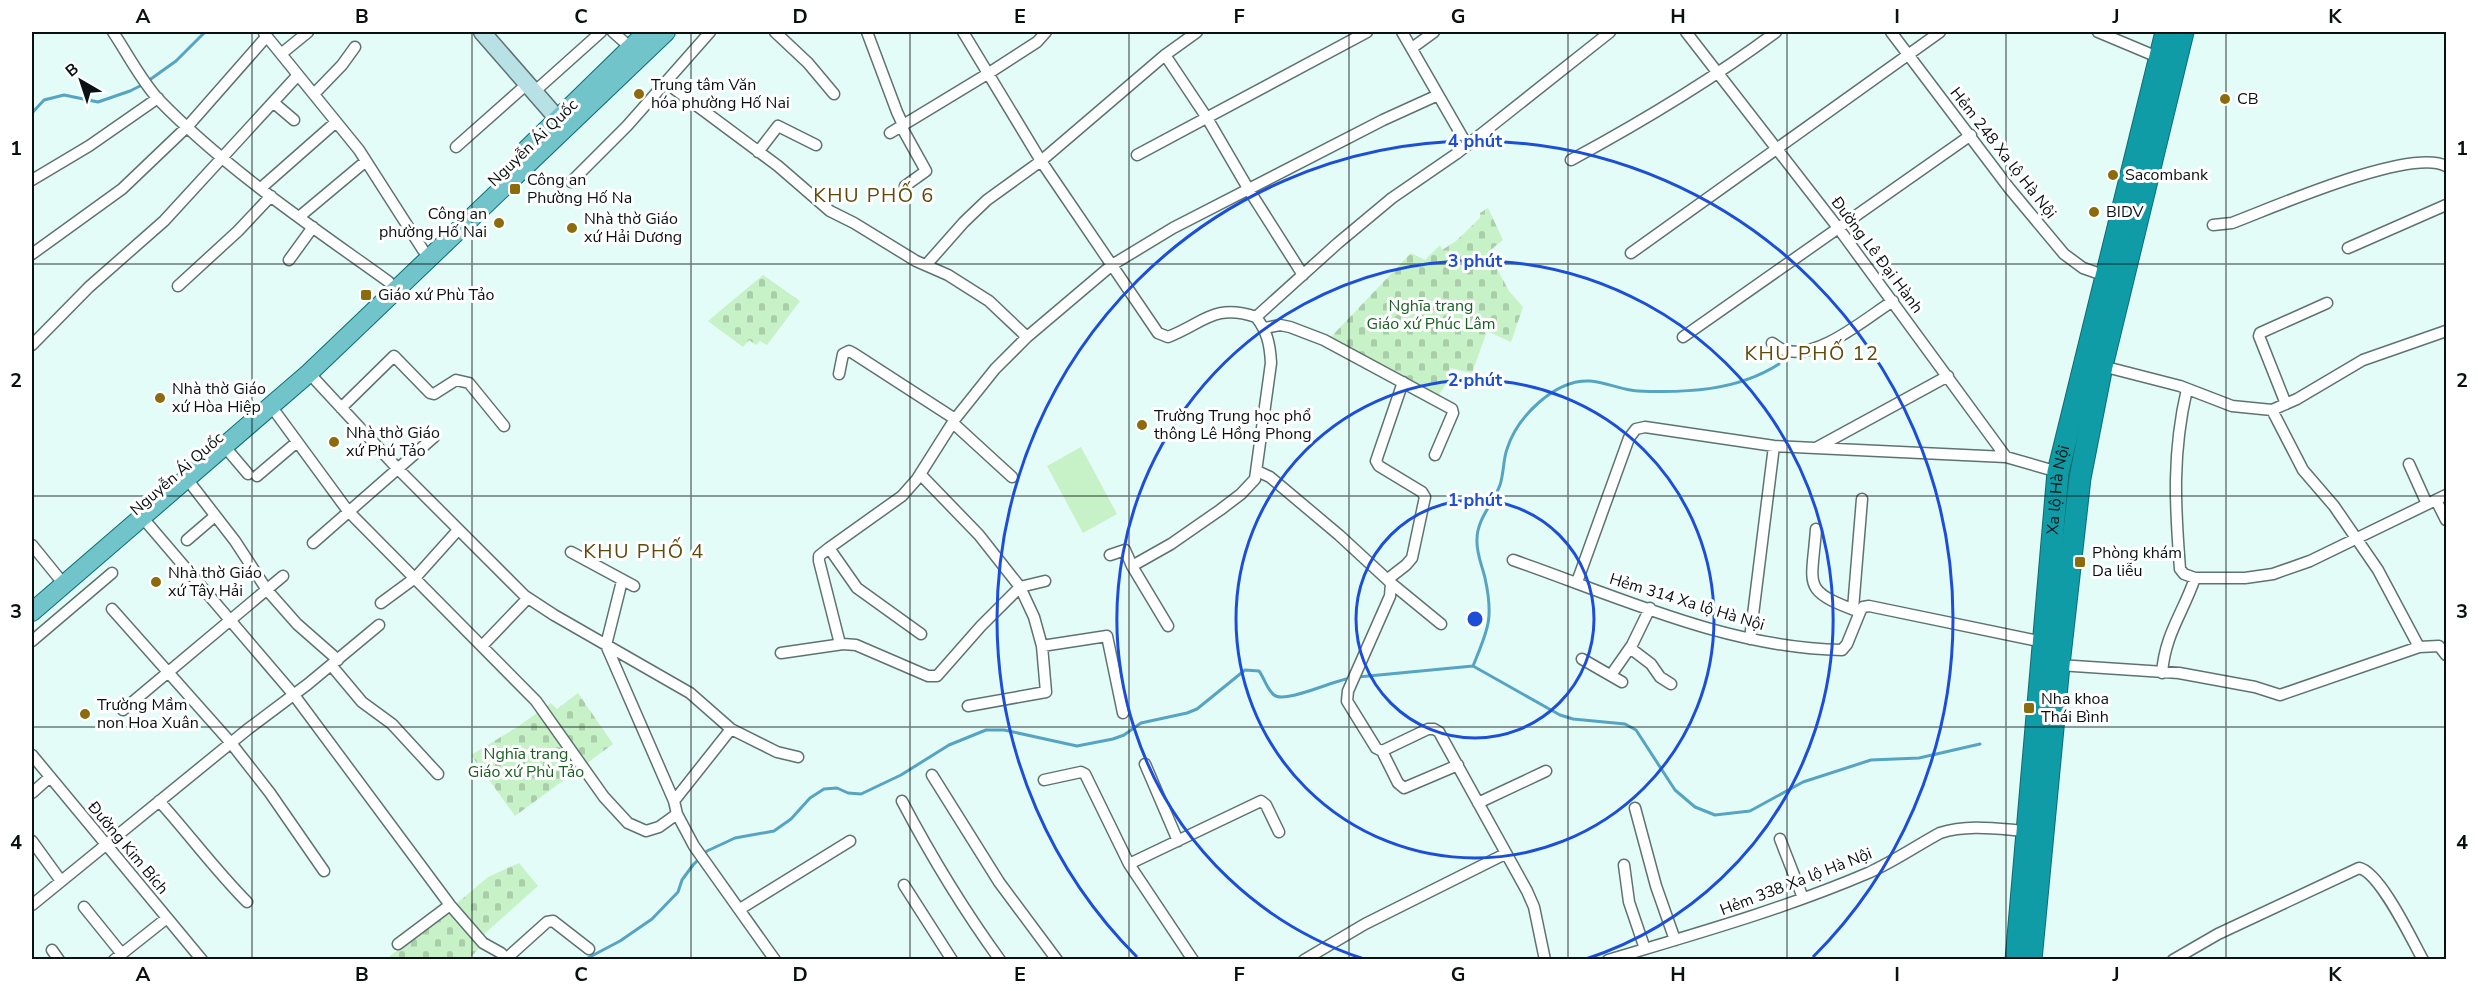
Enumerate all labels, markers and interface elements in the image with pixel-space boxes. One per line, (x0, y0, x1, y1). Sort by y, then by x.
text: A (136, 3, 151, 30)
text: B (355, 3, 369, 30)
text: C (574, 3, 588, 30)
text: D (792, 3, 808, 30)
text: E (1014, 3, 1026, 30)
text: F (1233, 3, 1245, 30)
text: G (1451, 3, 1465, 30)
text: H (1670, 3, 1686, 30)
text: I (1894, 3, 1900, 30)
text: J (2111, 3, 2120, 30)
text: K (2328, 3, 2342, 30)
north arrow (51, 51, 111, 111)
text: B (61, 58, 83, 82)
place label: Trung tâm Văn hóa phường Hố Nai (651, 74, 790, 114)
street label: Hẻm 248 Xa lộ Hà Nội (1945, 83, 2061, 223)
marker: Trung tâm Văn hóa phường Hố Nai (632, 87, 646, 101)
place label: CB (2237, 88, 2259, 110)
marker: CB (2218, 92, 2232, 106)
street label: Nguyễn Ái Quốc (483, 94, 583, 192)
text: 4 phút (1448, 129, 1502, 153)
text: 1 (10, 135, 22, 162)
text: 1 (2456, 135, 2468, 162)
place label: Sacombank (2125, 164, 2209, 186)
marker: Sacombank (2106, 168, 2120, 182)
place label: Công an Phường Hố Na (527, 169, 632, 209)
district label: KHU PHỐ 6 (813, 181, 935, 209)
marker: Công an Phường Hố Na (508, 182, 522, 196)
street label: Đường Lê Đại Hành (1825, 191, 1928, 318)
place label: BIDV (2106, 201, 2145, 223)
place label: Công an phường Hố Nai (379, 203, 487, 243)
marker: BIDV (2087, 205, 2101, 219)
place label: Nhà thờ Giáo xứ Hải Dương (584, 208, 682, 248)
marker: Công an phường Hố Nai (492, 216, 506, 230)
marker: Nhà thờ Giáo xứ Hải Dương (565, 221, 579, 235)
text: 3 phút (1448, 249, 1502, 273)
place label: Giáo xứ Phù Tảo (378, 284, 494, 306)
marker: Giáo xứ Phù Tảo (359, 288, 373, 302)
park label: Nghĩa trang Giáo xứ Phúc Lâm (1367, 295, 1495, 335)
district label: KHU PHỐ 12 (1745, 339, 1879, 367)
text: 2 (10, 367, 22, 394)
text: 2 (2456, 367, 2468, 394)
text: 2 phút (1448, 368, 1502, 392)
place label: Nhà thờ Giáo xứ Hòa Hiệp (172, 378, 266, 418)
marker: Nhà thờ Giáo xứ Hòa Hiệp (153, 391, 167, 405)
place label: Trường Trung học phổ thông Lê Hồng Phong (1154, 405, 1312, 445)
marker: Trường Trung học phổ thông Lê Hồng Phong (1135, 418, 1149, 432)
place label: Nhà thờ Giáo xứ Phú Tảo (346, 422, 440, 462)
street label: Nguyễn Ái Quốc (126, 427, 229, 521)
marker: Nhà thờ Giáo xứ Phú Tảo (327, 435, 341, 449)
street label: Xa lộ Hà Nội (2042, 443, 2075, 536)
text: 1 phút (1448, 488, 1502, 512)
district label: KHU PHỐ 4 (583, 537, 705, 565)
place label: Phòng khám Da liễu (2092, 542, 2182, 582)
marker: Phòng khám Da liễu (2073, 555, 2087, 569)
place label: Nhà thờ Giáo xứ Tây Hải (168, 562, 262, 602)
street label: Hẻm 314 Xa lộ Hà Nội (1607, 568, 1767, 636)
marker: Nhà thờ Giáo xứ Tây Hải (149, 575, 163, 589)
text: 3 (10, 598, 22, 625)
text: 3 (2456, 598, 2468, 625)
centre of rings (1465, 609, 1485, 629)
place label: Nha khoa Thái Bình (2041, 688, 2109, 728)
place label: Trường Mầm non Hoa Xuân (97, 694, 199, 734)
marker: Nha khoa Thái Bình (2022, 701, 2036, 715)
marker: Trường Mầm non Hoa Xuân (78, 707, 92, 721)
park label: Nghĩa trang Giáo xứ Phù Tảo (468, 743, 584, 783)
street label: Đường Kim Bích (82, 796, 173, 899)
text: 4 (10, 829, 22, 856)
text: 4 (2456, 829, 2468, 856)
street label: Hẻm 338 Xa lộ Hà Nội (1717, 843, 1875, 921)
text: A (136, 961, 151, 988)
text: B (355, 961, 369, 988)
text: C (574, 961, 588, 988)
text: D (792, 961, 808, 988)
text: E (1014, 961, 1026, 988)
text: F (1233, 961, 1245, 988)
text: G (1451, 961, 1465, 988)
text: H (1670, 961, 1686, 988)
text: I (1894, 961, 1900, 988)
text: J (2111, 961, 2120, 988)
text: K (2328, 961, 2342, 988)

